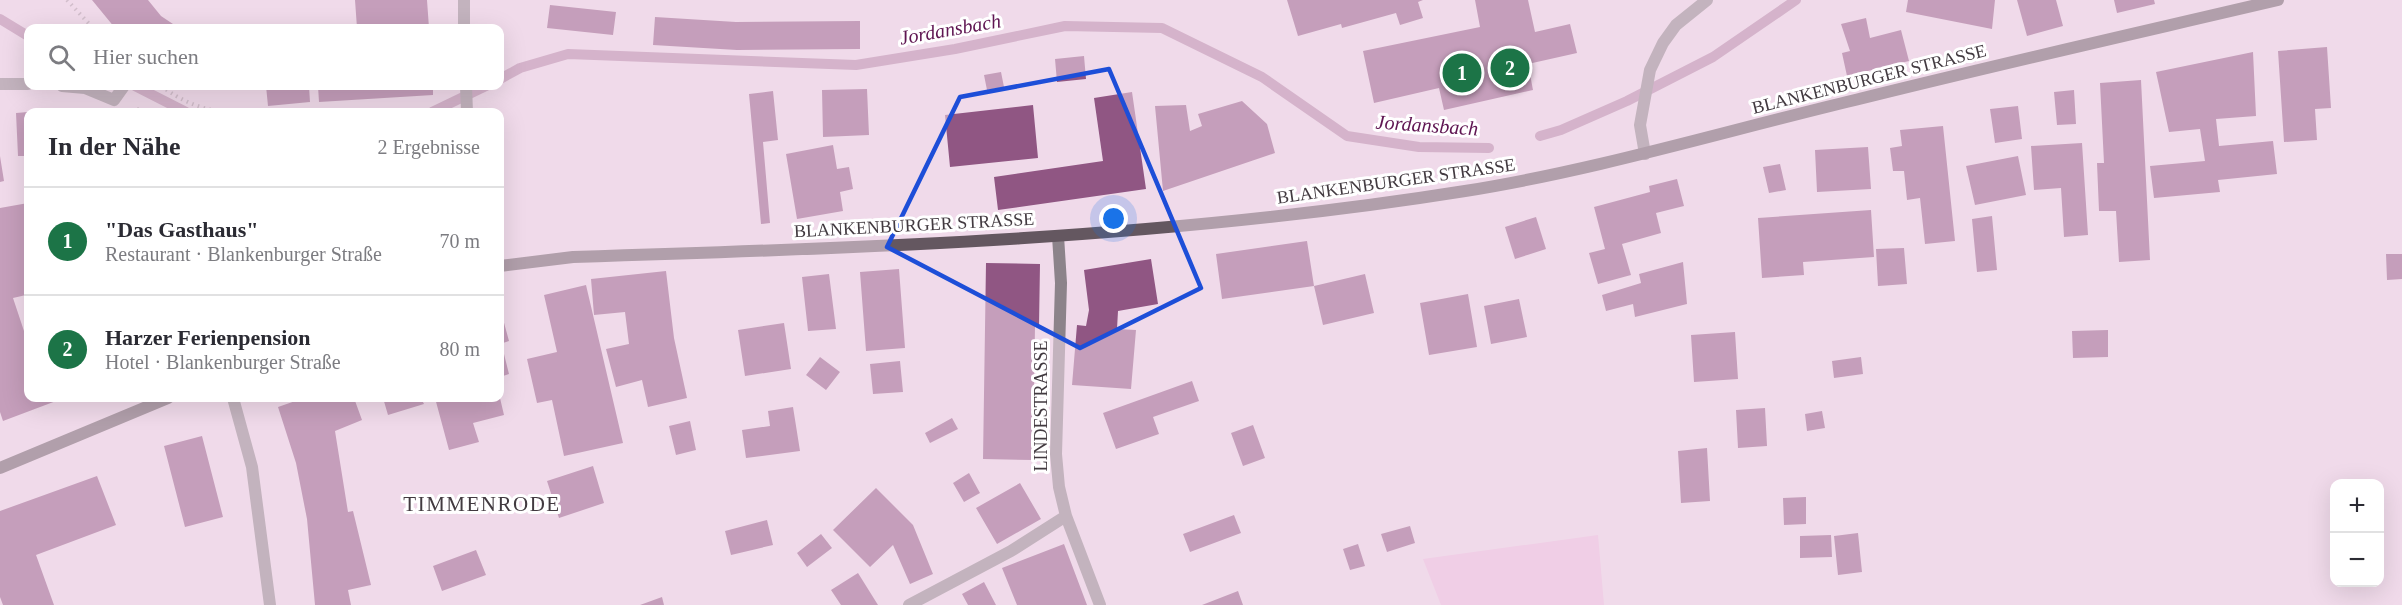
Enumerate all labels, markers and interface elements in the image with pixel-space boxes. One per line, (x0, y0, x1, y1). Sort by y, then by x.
water label: Jordansbach (898, 9, 1002, 49)
search box (24, 24, 504, 90)
street label: BLANKENBURGER STRASSE (1750, 40, 1988, 118)
icon: search (45, 41, 78, 74)
text: Hier suchen (93, 44, 199, 69)
pin: 2 (1490, 46, 1530, 90)
pin: 1 (1442, 50, 1482, 96)
water label: Jordansbach (1375, 110, 1479, 140)
text: In der Nähe (48, 132, 180, 161)
text: 2 Ergebnisse (378, 136, 480, 158)
street label: BLANKENBURGER STRASSE (1276, 154, 1516, 208)
your location (1099, 204, 1128, 233)
street label: BLANKENBURGER STRASSE (793, 209, 1035, 241)
text: "Das Gasthaus" (105, 217, 258, 242)
text: 1 (63, 230, 73, 252)
text: 70 m (439, 230, 480, 252)
text: Restaurant · Blankenburger Straße (105, 243, 382, 265)
text: Harzer Ferienpension (105, 325, 311, 350)
text: 2 (63, 338, 73, 360)
text: 80 m (439, 338, 480, 360)
street label: LINDESTRASSE (1031, 340, 1051, 472)
text: Hotel · Blankenburger Straße (105, 351, 341, 373)
map controls (2330, 479, 2384, 587)
button: + (2330, 479, 2384, 533)
district label: TIMMENRODE (403, 492, 561, 516)
button: − (2330, 533, 2384, 587)

